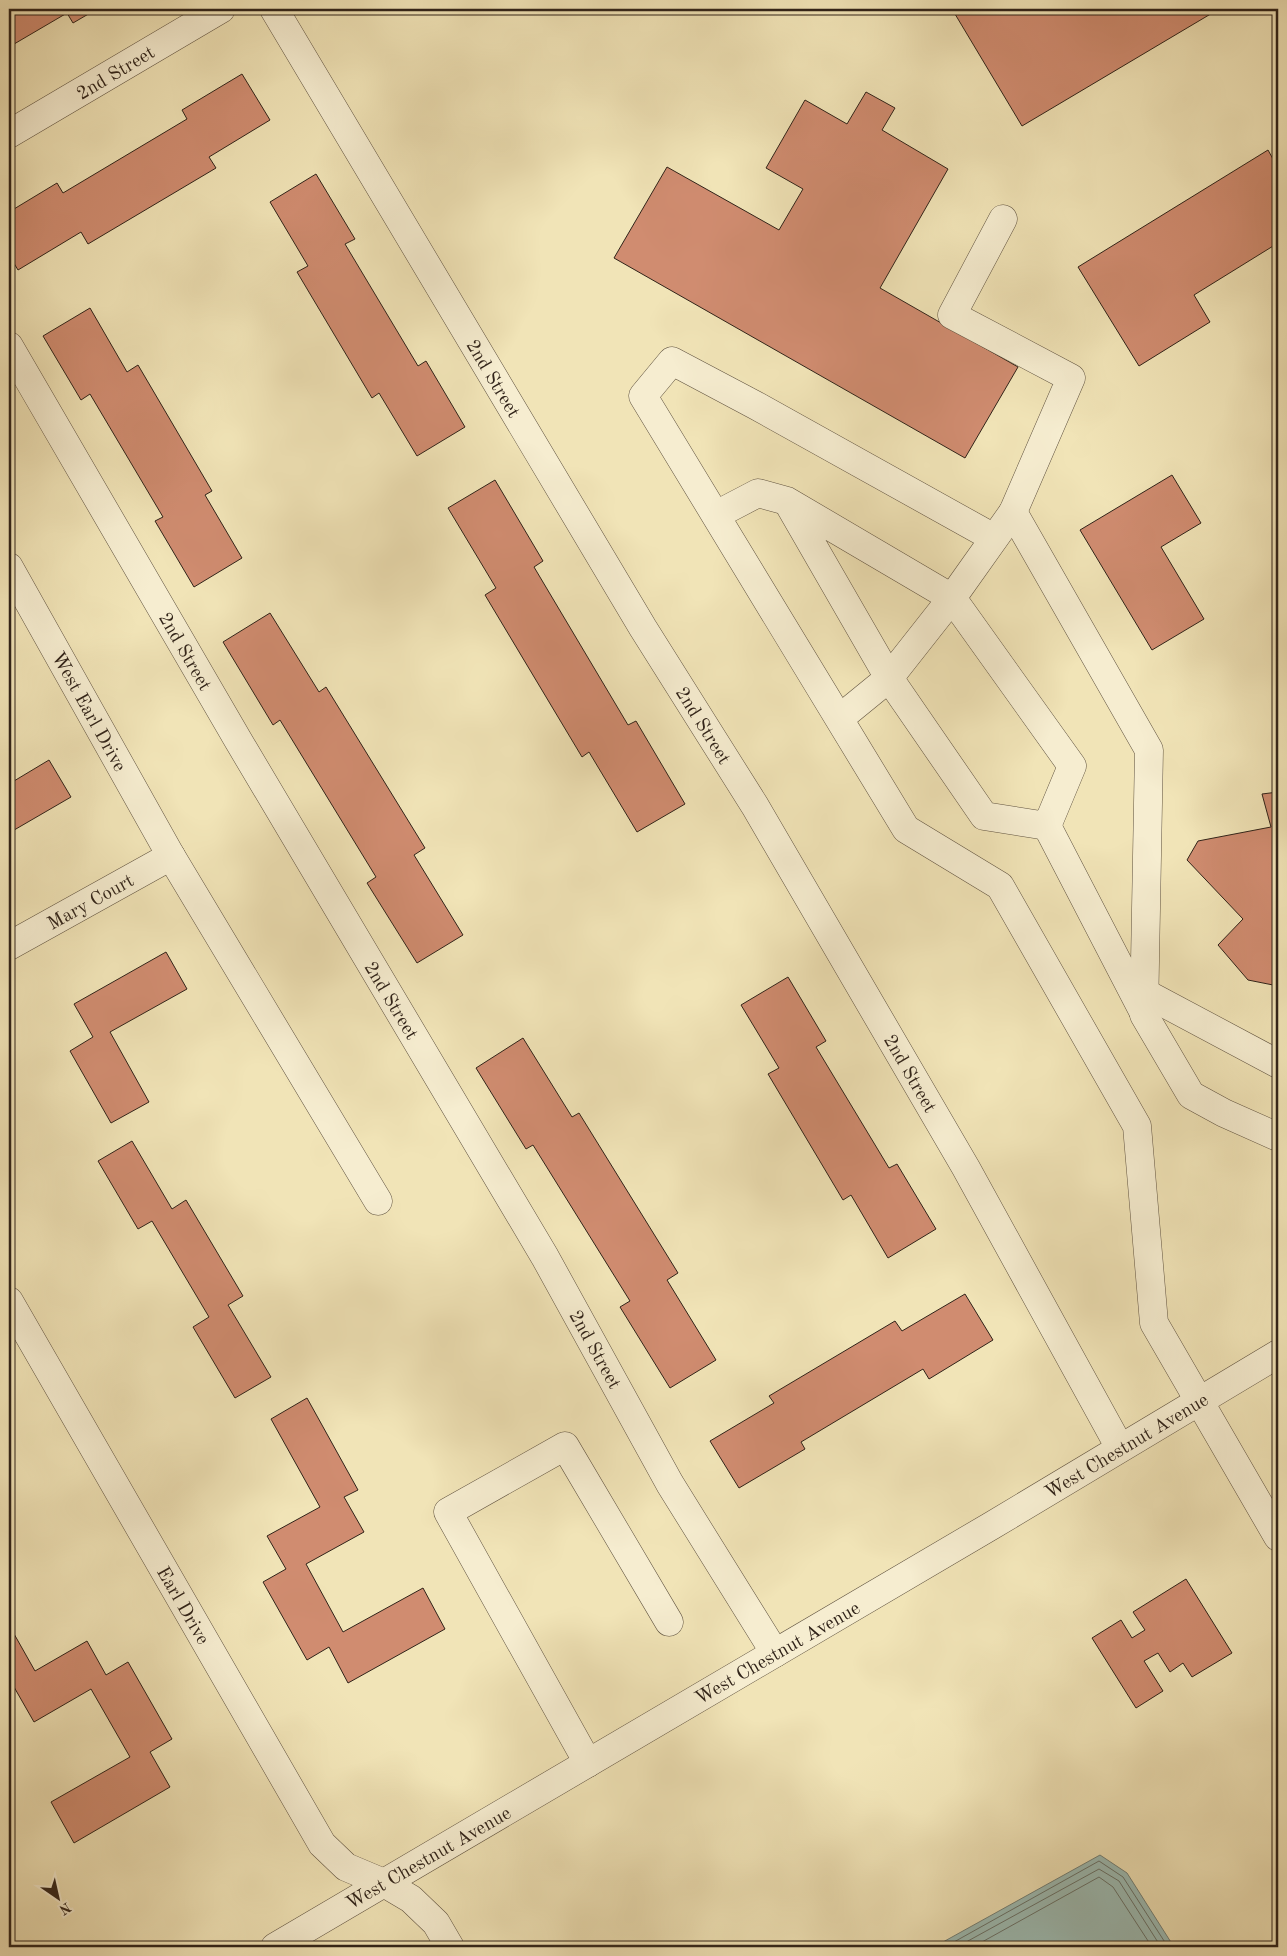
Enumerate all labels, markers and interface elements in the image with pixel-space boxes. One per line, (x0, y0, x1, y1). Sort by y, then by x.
street label: 2nd Street (74, 44, 158, 105)
street label: 2nd Street (461, 337, 522, 421)
street label: 2nd Street (154, 610, 214, 695)
street label: West Earl Drive (47, 649, 129, 775)
street label: 2nd Street (671, 684, 733, 768)
street label: Mary Court (45, 872, 137, 935)
street label: 2nd Street (359, 959, 420, 1043)
street label: 2nd Street (879, 1032, 939, 1117)
street label: 2nd Street (564, 1308, 623, 1393)
street label: West Chestnut Avenue (1042, 1391, 1212, 1503)
street label: Earl Drive (152, 1564, 212, 1648)
street label: West Chestnut Avenue (693, 1599, 864, 1709)
street label: West Chestnut Avenue (344, 1804, 515, 1914)
north arrow (32, 1874, 82, 1924)
text: N (56, 1899, 73, 1917)

